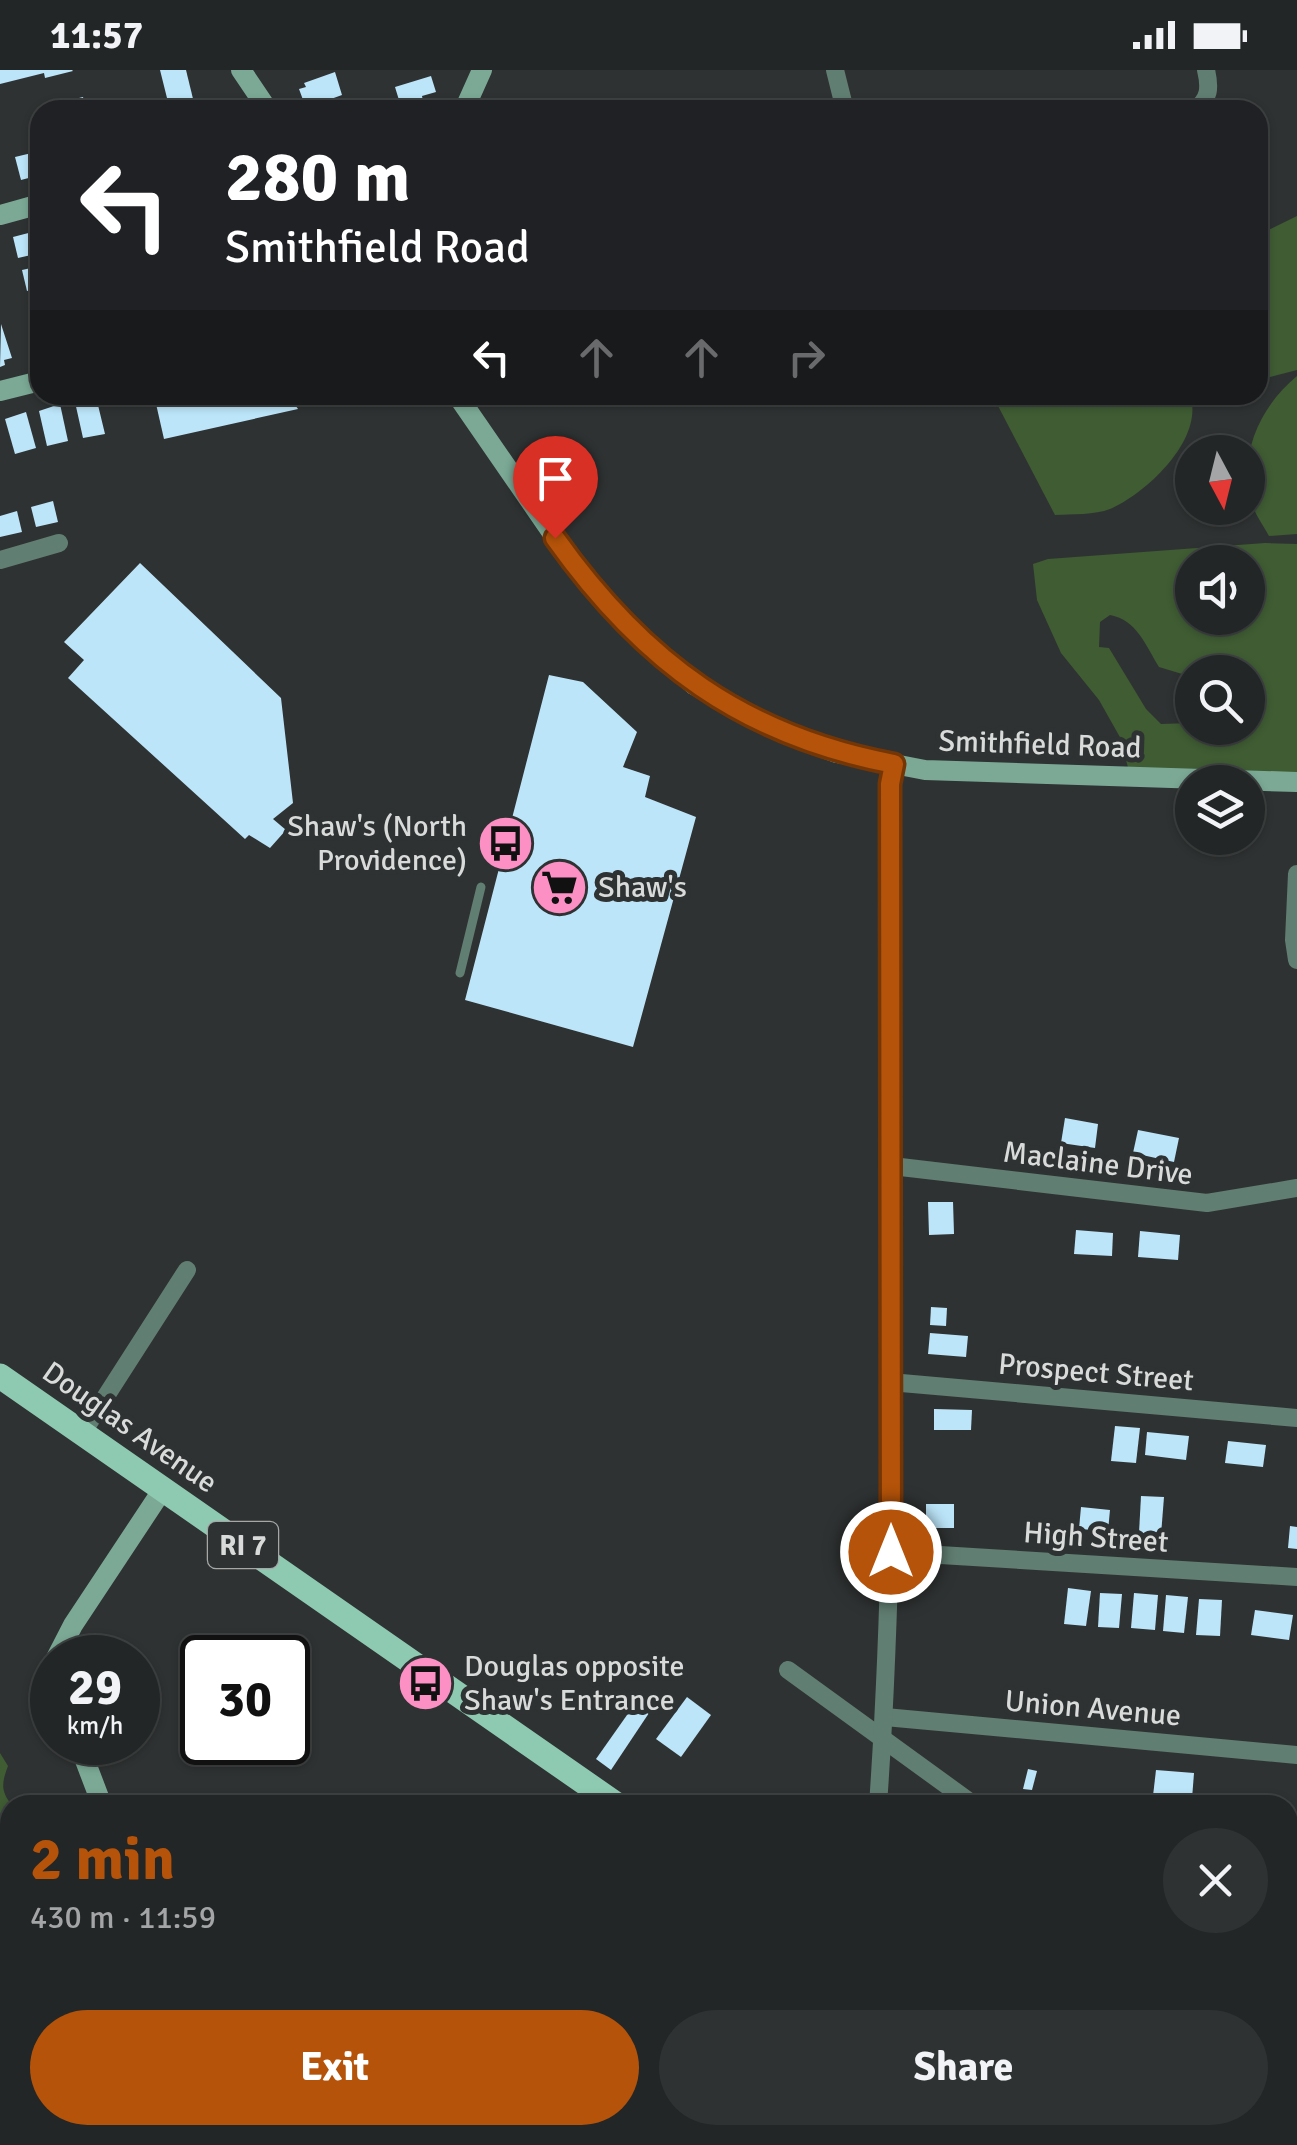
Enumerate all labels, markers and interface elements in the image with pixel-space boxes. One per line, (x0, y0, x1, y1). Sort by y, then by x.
text: 11:57 (50, 12, 143, 59)
text: 280 m (225, 134, 410, 220)
icon: left (60, 140, 190, 270)
text: Smithfield Road (225, 220, 530, 275)
icon: left (464, 330, 519, 385)
icon: ahead (569, 330, 624, 385)
icon: ahead (674, 330, 729, 385)
icon: right (779, 330, 834, 385)
north arrow (1175, 435, 1265, 525)
map controls (1175, 435, 1265, 855)
pin (513, 436, 598, 539)
icon: arrive (528, 451, 583, 506)
button: sound (1175, 545, 1265, 635)
button: search (1175, 655, 1265, 745)
street label: Smithfield Road (938, 722, 1142, 767)
button: layers (1175, 765, 1265, 855)
place label: Shaw's (North Providence) (287, 808, 467, 879)
bus stop icon: Shaw's (North Providence) (476, 813, 536, 873)
supermarket icon: Shaw's (529, 857, 589, 917)
place label: Shaw's (598, 869, 687, 906)
street label: Maclaine Drive (1001, 1134, 1195, 1193)
street label: Prospect Street (997, 1346, 1195, 1399)
street label: Douglas Avenue (35, 1353, 224, 1501)
position arrow (839, 1500, 943, 1604)
street label: High Street (1022, 1514, 1170, 1561)
road number: RI 7 (208, 1522, 278, 1568)
speed limit sign: 30 (180, 1635, 310, 1765)
place label: Douglas opposite Shaw's Entrance (464, 1648, 685, 1719)
bus stop icon: Douglas opposite Shaw's Entrance (395, 1653, 455, 1713)
text: 29 (68, 1657, 122, 1719)
street label: Union Avenue (1003, 1682, 1183, 1735)
text: km/h (67, 1710, 123, 1741)
text: 2 min (30, 1823, 175, 1897)
button: close (1163, 1828, 1268, 1933)
text: 430 m · 11:59 (30, 1898, 216, 1937)
button: Exit (30, 2010, 639, 2125)
button: Share (659, 2010, 1268, 2125)

